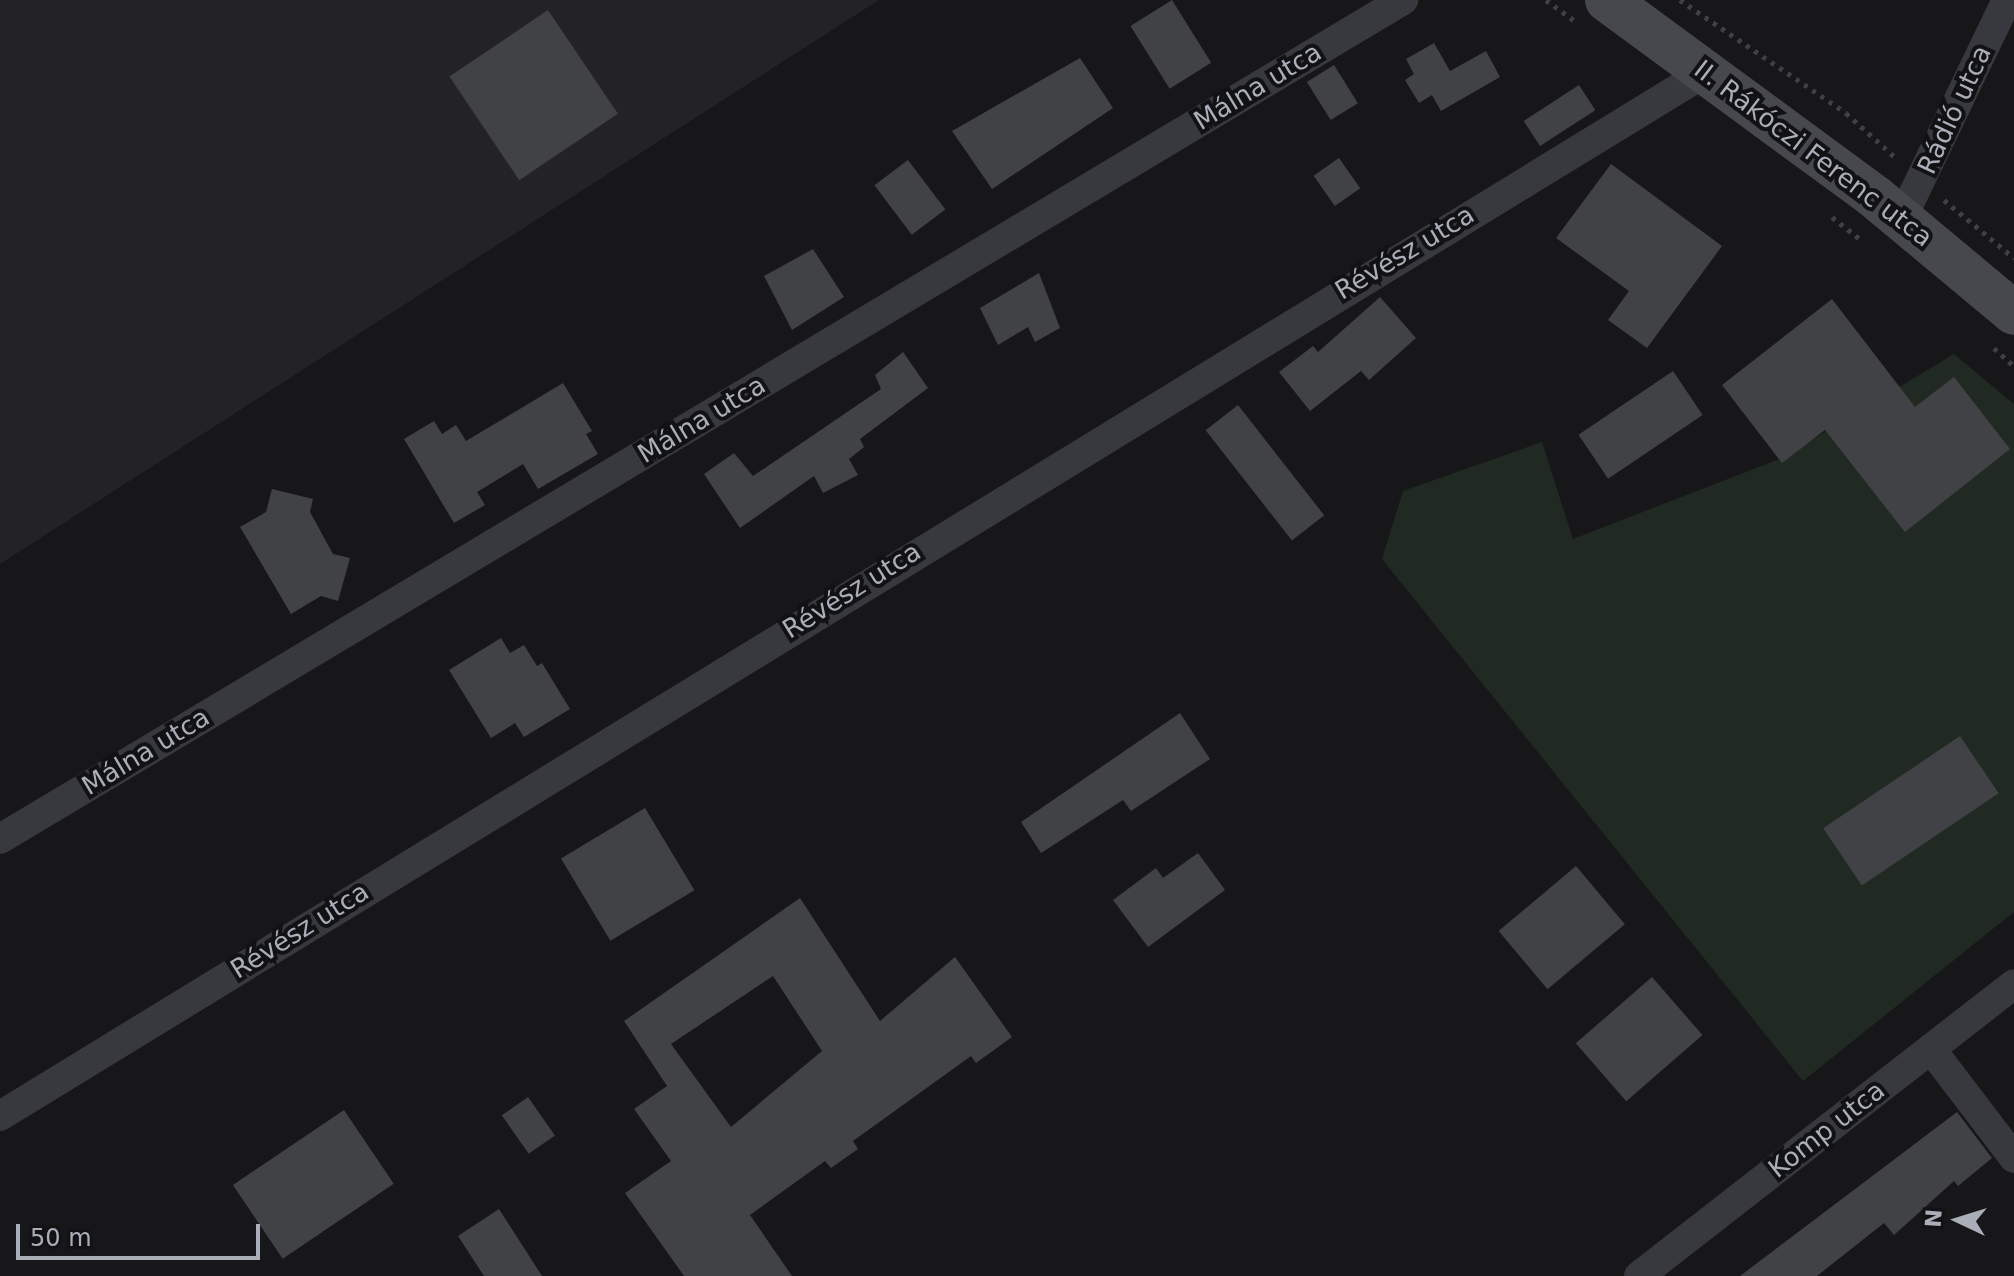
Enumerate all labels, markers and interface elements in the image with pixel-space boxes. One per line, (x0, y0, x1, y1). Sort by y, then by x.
street label: Málna utca (1189, 37, 1327, 137)
street label: Rádió utca (1912, 41, 1998, 179)
street label: II. Rákóczi Ferenc utca (1688, 54, 1938, 254)
street label: Révész utca (1330, 199, 1480, 307)
street label: Málna utca (633, 370, 771, 470)
street label: Révész utca (777, 536, 927, 646)
street label: Málna utca (77, 702, 215, 802)
street label: Révész utca (225, 876, 375, 986)
street label: Komp utca (1763, 1075, 1891, 1185)
north arrow (1918, 1180, 1998, 1260)
scale bar (20, 1208, 264, 1258)
text: N (1920, 1208, 1947, 1228)
text: 50 m (30, 1224, 92, 1252)

